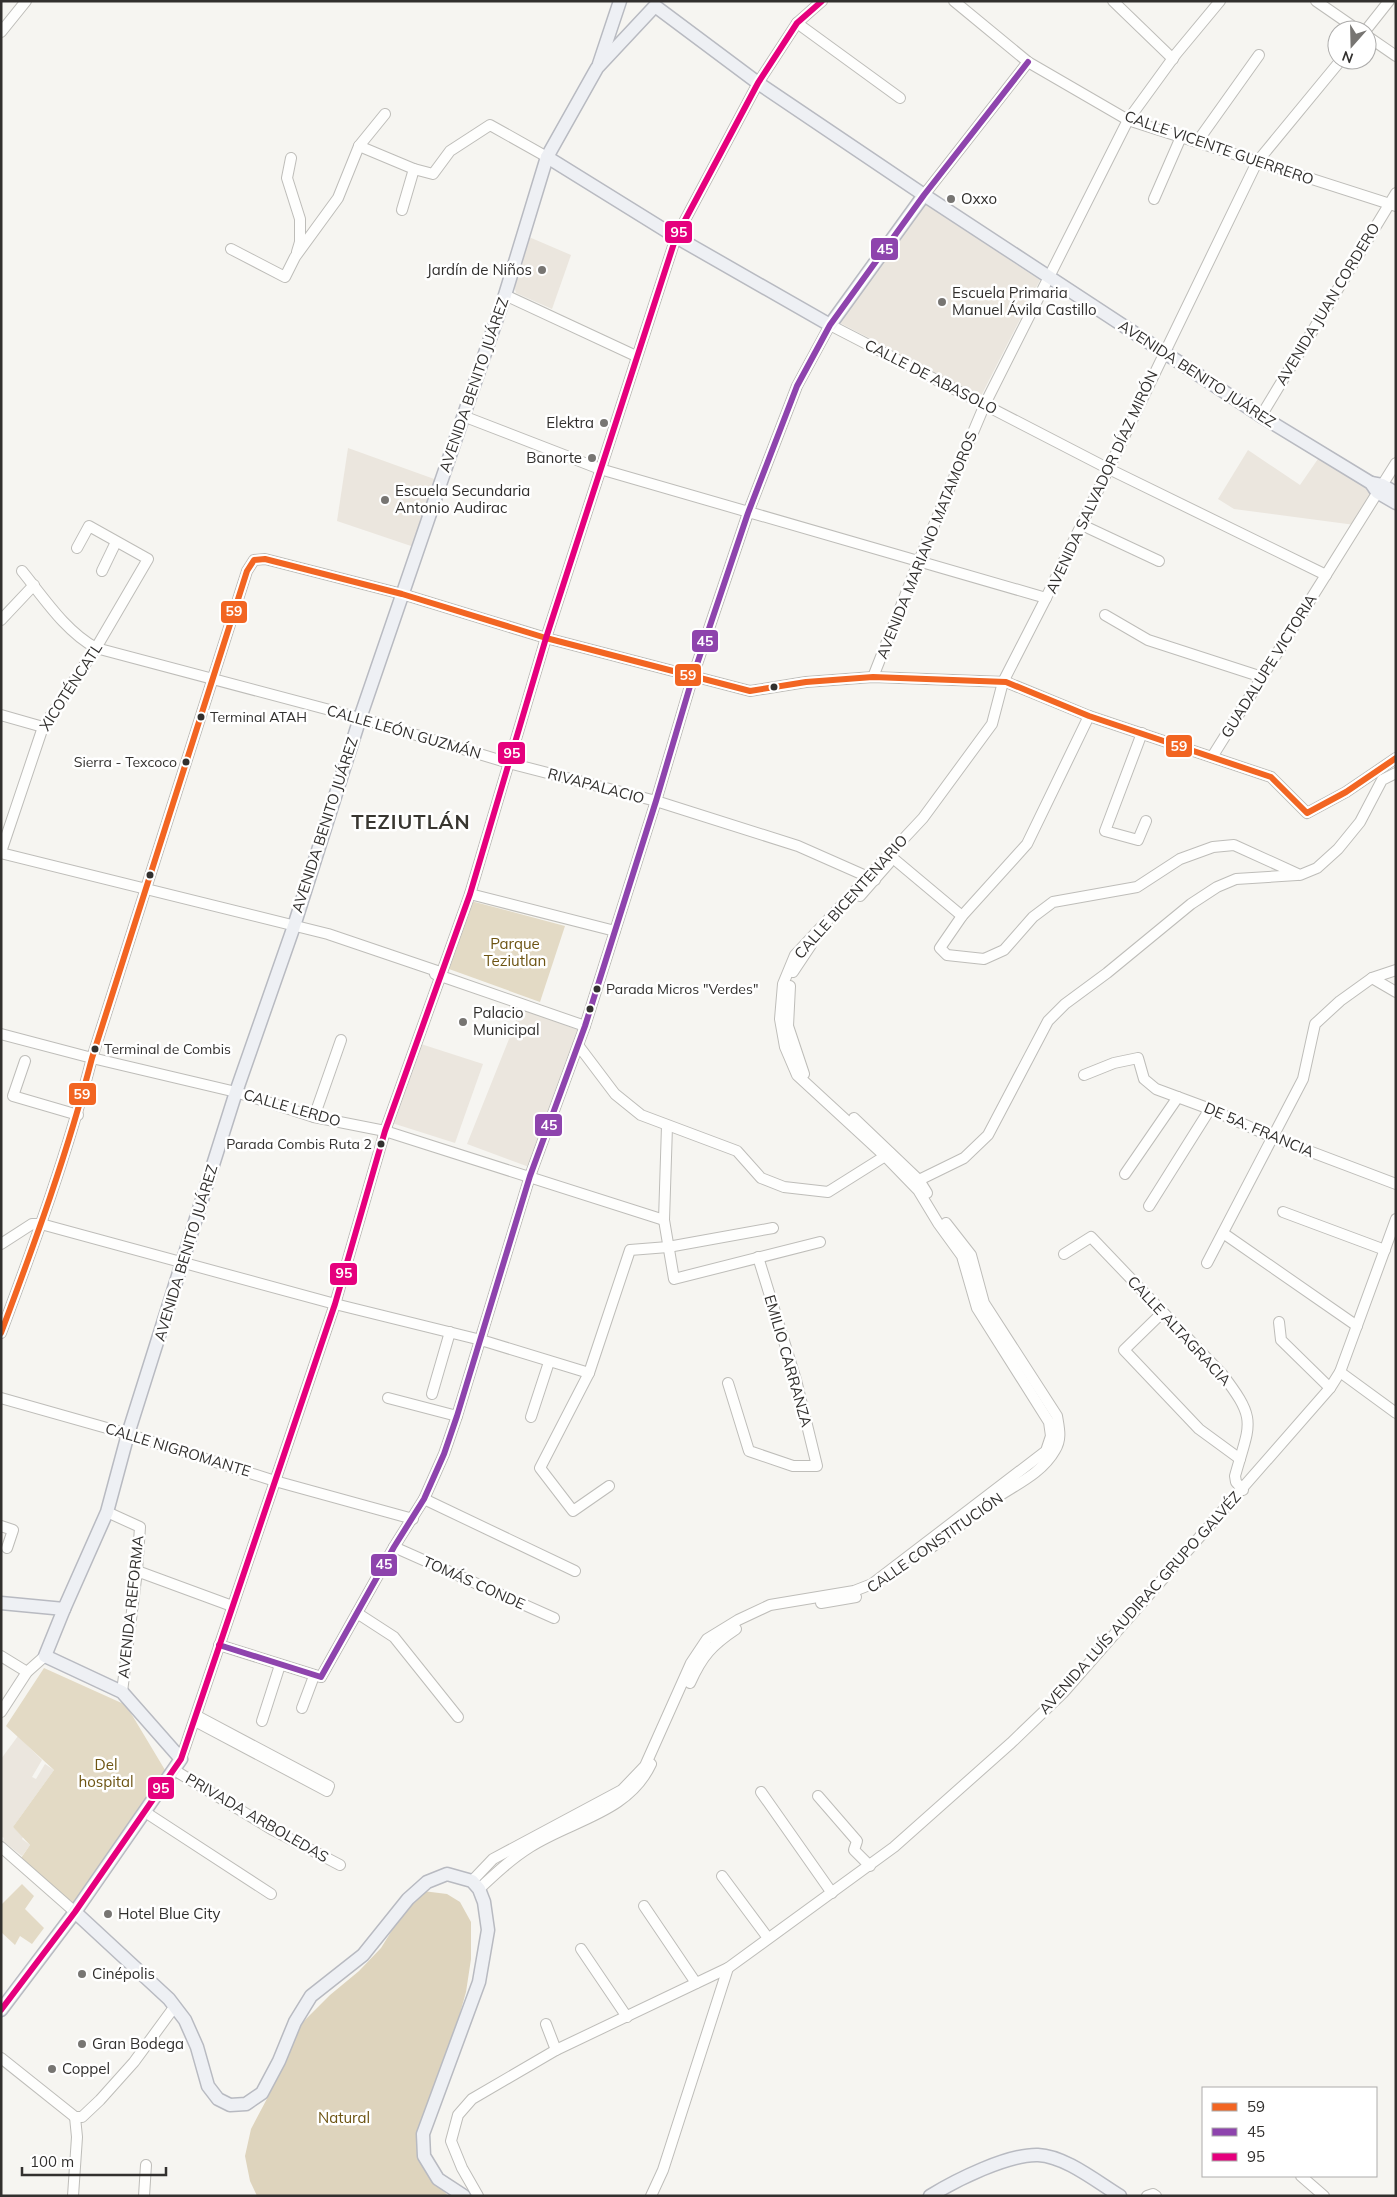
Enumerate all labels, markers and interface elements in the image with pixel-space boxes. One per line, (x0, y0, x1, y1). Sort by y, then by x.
north arrow (1327, 20, 1377, 70)
text: N (1340, 47, 1356, 67)
street label: CALLE VICENTE GUERRERO (1122, 106, 1316, 189)
place label: Oxxo (961, 189, 997, 208)
marker: Oxxo (945, 193, 957, 205)
street label: AVENIDA JUAN CORDERO (1271, 219, 1384, 388)
line badge: 95 (664, 220, 693, 244)
text: 95 (671, 223, 687, 241)
line badge: 45 (870, 237, 899, 261)
text: 45 (877, 240, 893, 258)
place label: Jardín de Niños (427, 260, 532, 279)
marker: Jardín de Niños (536, 264, 548, 276)
place label: Escuela Primaria Manuel Ávila Castillo (952, 283, 1097, 319)
street label: AVENIDA BENITO JUÁREZ (435, 295, 512, 475)
marker: Escuela Primaria Manuel Ávila Castillo (936, 296, 948, 308)
street label: AVENIDA BENITO JUÁREZ (1115, 316, 1279, 432)
street label: CALLE DE ABASOLO (862, 335, 1001, 418)
street label: AVENIDA SALVADOR DÍAZ MIRÓN (1041, 367, 1162, 596)
place label: Elektra (546, 413, 594, 432)
marker: Elektra (598, 417, 610, 429)
street label: AVENIDA MARIANO MATAMOROS (872, 428, 981, 661)
place label: Banorte (526, 448, 582, 467)
marker: Banorte (586, 452, 598, 464)
place label: Escuela Secundaria Antonio Audirac (395, 481, 530, 517)
marker: Escuela Secundaria Antonio Audirac (379, 494, 391, 506)
street label: GUADALUPE VICTORIA (1217, 590, 1321, 741)
line badge: 59 (220, 600, 248, 624)
text: 59 (226, 602, 242, 620)
line badge: 45 (691, 629, 719, 653)
text: 45 (697, 632, 713, 650)
street label: XICOTÉNCATL (35, 639, 106, 734)
line badge: 59 (674, 663, 702, 687)
text: 59 (680, 666, 696, 684)
unlabelled marker (769, 682, 779, 692)
street label: CALLE LEÓN GUZMÁN (325, 700, 484, 763)
place label: Terminal ATAH (210, 708, 307, 726)
marker: Terminal ATAH (196, 712, 206, 722)
line badge: 59 (1165, 734, 1193, 758)
street label: AVENIDA BENITO JUÁREZ (287, 735, 362, 915)
text: 59 (1171, 737, 1187, 755)
line badge: 95 (497, 741, 526, 765)
text: 95 (504, 744, 520, 762)
place label: Sierra - Texcoco (74, 753, 177, 771)
marker: Sierra - Texcoco (181, 757, 191, 767)
street label: RIVAPALACIO (546, 764, 646, 808)
district label: TEZIUTLÁN (351, 809, 471, 834)
street label: CALLE BICENTENARIO (790, 831, 911, 963)
unlabelled marker (145, 870, 155, 880)
park label: Parque Teziutlan (484, 934, 546, 970)
place label: Parada Micros "Verdes" (606, 980, 758, 998)
marker: Parada Micros "Verdes" (592, 984, 602, 994)
place label: Palacio Municipal (473, 1003, 539, 1039)
unlabelled marker (585, 1004, 595, 1014)
marker: Palacio Municipal (457, 1016, 469, 1028)
place label: Terminal de Combis (104, 1040, 231, 1058)
marker: Terminal de Combis (90, 1044, 100, 1054)
line badge: 59 (68, 1082, 97, 1106)
text: 59 (74, 1085, 90, 1103)
street label: CALLE LERDO (241, 1085, 343, 1130)
street label: DE 5A. FRANCIA (1201, 1098, 1317, 1161)
line badge: 45 (534, 1113, 563, 1137)
text: 45 (541, 1116, 557, 1134)
place label: Parada Combis Ruta 2 (226, 1135, 372, 1153)
marker: Parada Combis Ruta 2 (376, 1139, 386, 1149)
street label: AVENIDA BENITO JUÁREZ (150, 1162, 221, 1343)
line badge: 95 (329, 1262, 358, 1286)
text: 95 (336, 1264, 352, 1282)
street label: CALLE ALTAGRACIA (1124, 1272, 1235, 1390)
street label: EMILIO CARRANZA (760, 1292, 816, 1429)
street label: CALLE NIGROMANTE (103, 1418, 253, 1481)
street label: AVENIDA LUÍS AUDIRAC GRUPO GALVÉZ (1035, 1487, 1245, 1718)
street label: CALLE CONSTITUCIÓN (863, 1488, 1006, 1597)
street label: AVENIDA REFORMA (114, 1534, 147, 1679)
street label: TOMÁS CONDE (420, 1552, 528, 1614)
line badge: 45 (370, 1553, 398, 1577)
text: 45 (376, 1555, 392, 1573)
park label: Del hospital (78, 1755, 134, 1791)
street label: PRIVADA ARBOLEDAS (182, 1769, 332, 1866)
line badge: 95 (147, 1776, 175, 1800)
text: 95 (153, 1779, 169, 1797)
place label: Hotel Blue City (118, 1904, 220, 1923)
marker: Hotel Blue City (102, 1908, 114, 1920)
place label: Cinépolis (92, 1964, 155, 1983)
marker: Cinépolis (76, 1968, 88, 1980)
place label: Gran Bodega (92, 2034, 184, 2053)
marker: Gran Bodega (76, 2038, 88, 2050)
place label: Coppel (62, 2059, 110, 2078)
marker: Coppel (46, 2063, 58, 2075)
legend (1202, 2087, 1377, 2177)
text: 59 (1247, 2097, 1265, 2116)
park label: Natural (318, 2108, 370, 2127)
text: 45 (1247, 2122, 1265, 2141)
scale bar (22, 2144, 166, 2176)
text: 95 (1247, 2147, 1265, 2166)
text: 100 m (30, 2152, 74, 2171)

